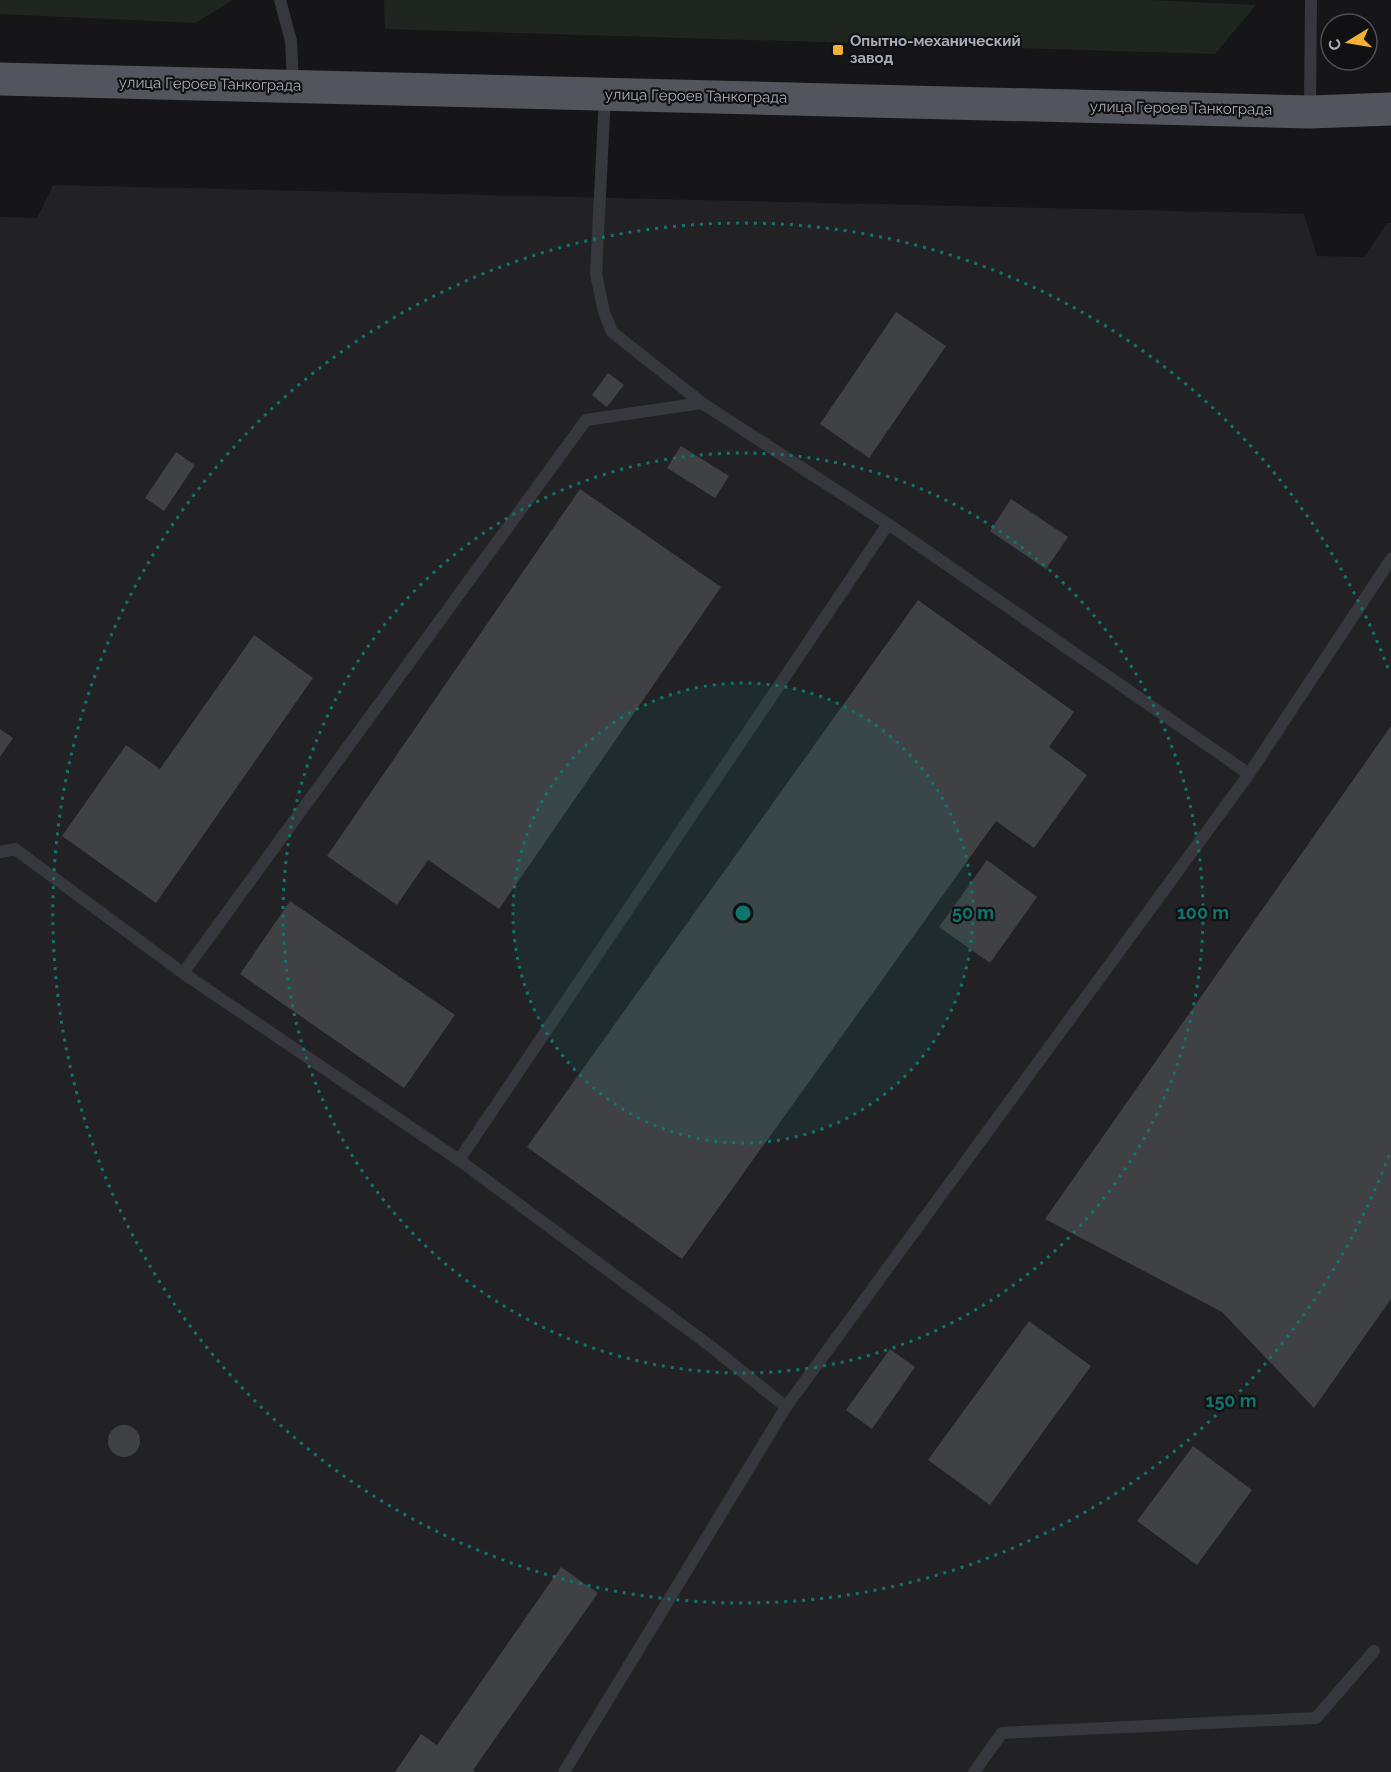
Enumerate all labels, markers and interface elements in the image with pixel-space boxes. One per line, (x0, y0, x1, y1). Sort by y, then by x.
north arrow (1319, 12, 1379, 72)
place label: Опытно-механический завод (850, 32, 1021, 67)
text: С (1324, 38, 1345, 52)
marker: Опытно-механический завод (831, 43, 845, 57)
street label: улица Героев Танкограда (119, 73, 301, 95)
street label: улица Героев Танкограда (605, 85, 787, 107)
street label: улица Героев Танкограда (1090, 97, 1272, 119)
text: 50 m (952, 902, 994, 923)
text: 100 m (1177, 902, 1229, 923)
centre of rings (733, 903, 753, 923)
text: 150 m (1206, 1390, 1257, 1411)

